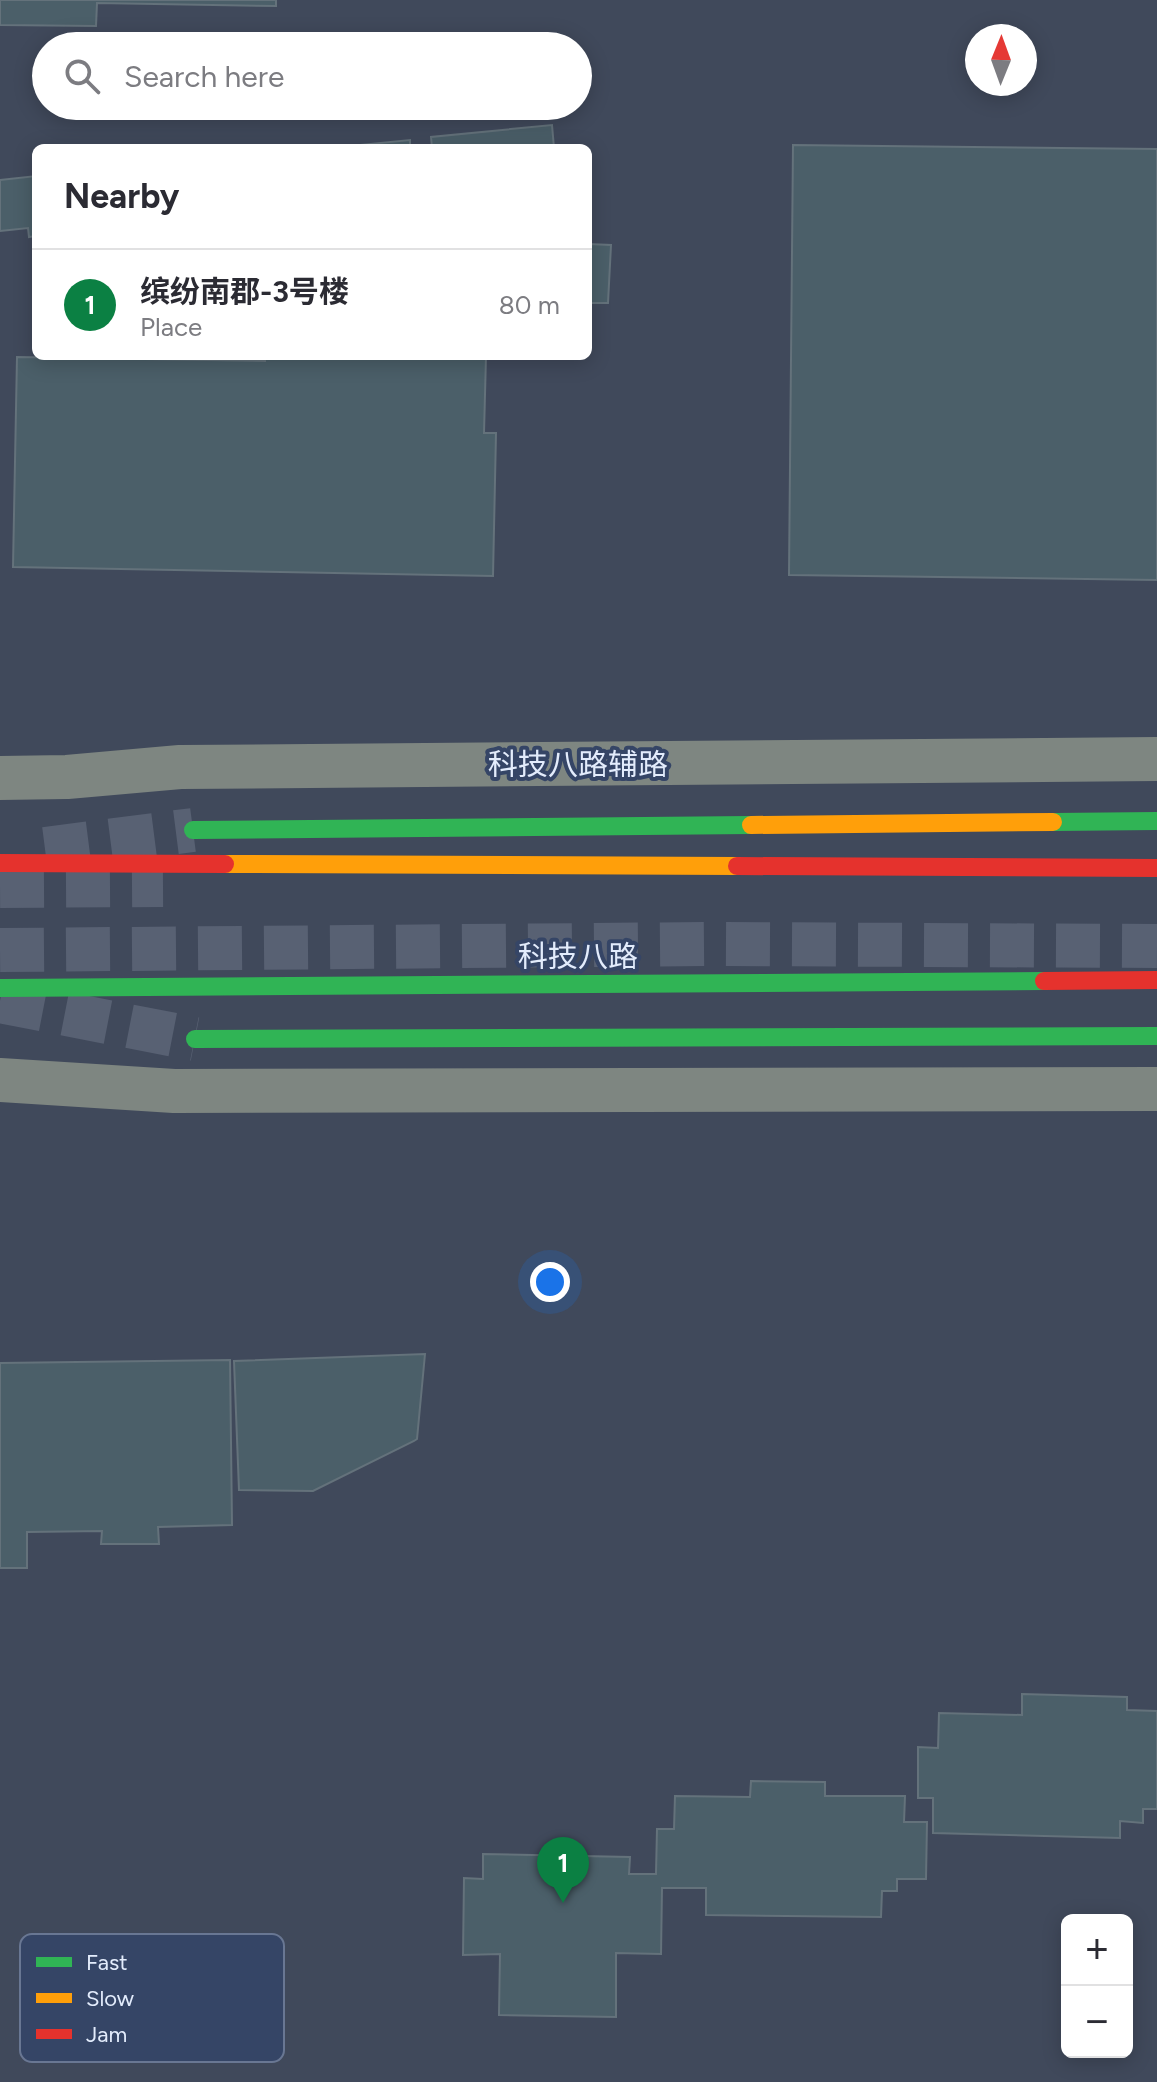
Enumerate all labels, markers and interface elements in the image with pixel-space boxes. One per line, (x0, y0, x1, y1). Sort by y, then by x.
north arrow (965, 24, 1037, 96)
search box (32, 32, 592, 120)
icon: search (60, 54, 104, 98)
text: Search here (124, 58, 284, 95)
text: Nearby (64, 176, 179, 217)
text: 缤纷南郡-3号楼 (140, 273, 349, 310)
text: 1 (85, 289, 95, 321)
text: 80 m (499, 289, 560, 321)
text: Place (140, 311, 202, 343)
street label: 科技八路辅路 (488, 746, 668, 783)
street label: 科技八路 (518, 938, 638, 975)
your location (530, 1262, 570, 1302)
pin: 1 (537, 1837, 589, 1903)
map controls (1061, 1914, 1133, 2058)
button: + (1061, 1914, 1133, 1986)
legend (20, 1934, 284, 2062)
text: Fast (86, 1949, 128, 1976)
text: Slow (86, 1985, 135, 2012)
button: − (1061, 1986, 1133, 2058)
text: Jam (86, 2021, 127, 2048)

